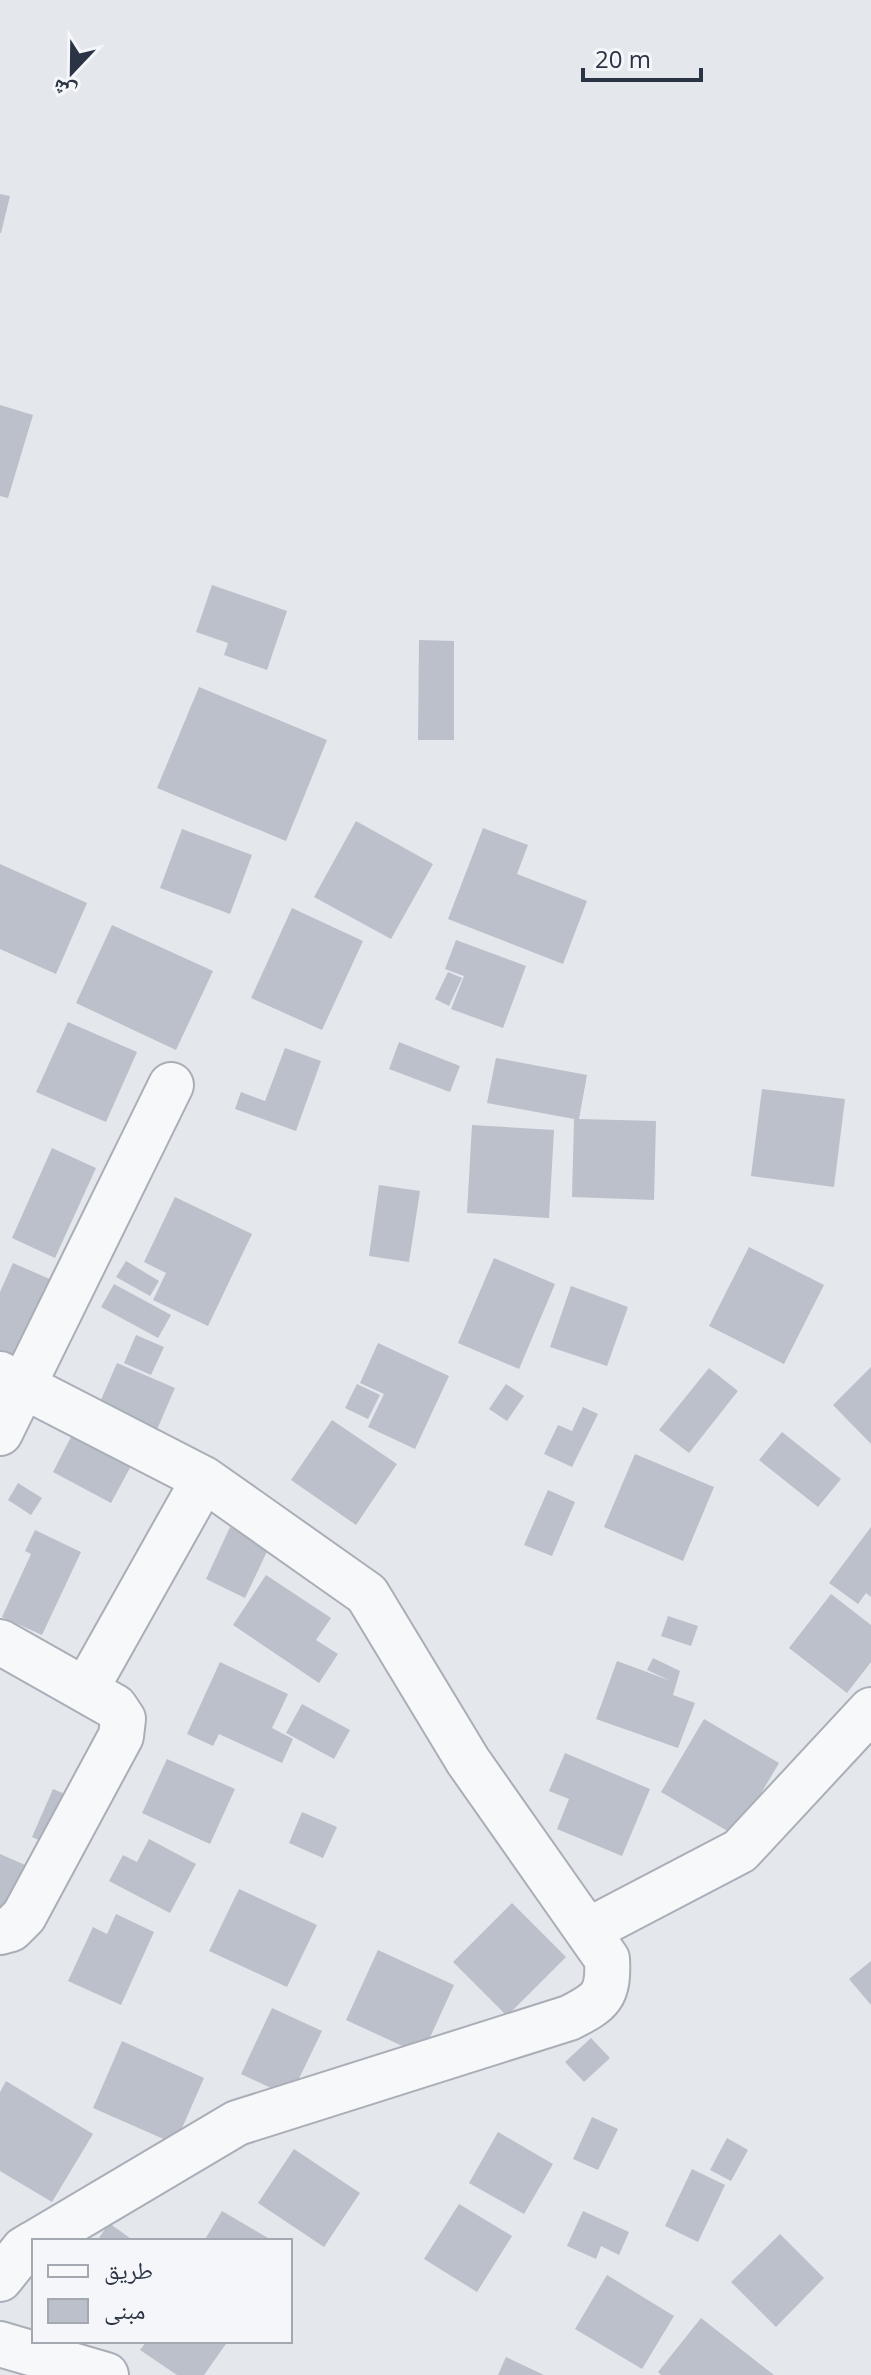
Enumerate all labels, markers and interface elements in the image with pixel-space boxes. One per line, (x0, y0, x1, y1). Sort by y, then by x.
north arrow (32, 32, 112, 112)
scale bar (583, 32, 701, 82)
text: 20 m (595, 42, 651, 75)
text: ش (48, 73, 81, 110)
legend (32, 2239, 292, 2343)
text: طريق (104, 2253, 153, 2286)
text: مبنى (104, 2293, 145, 2326)

